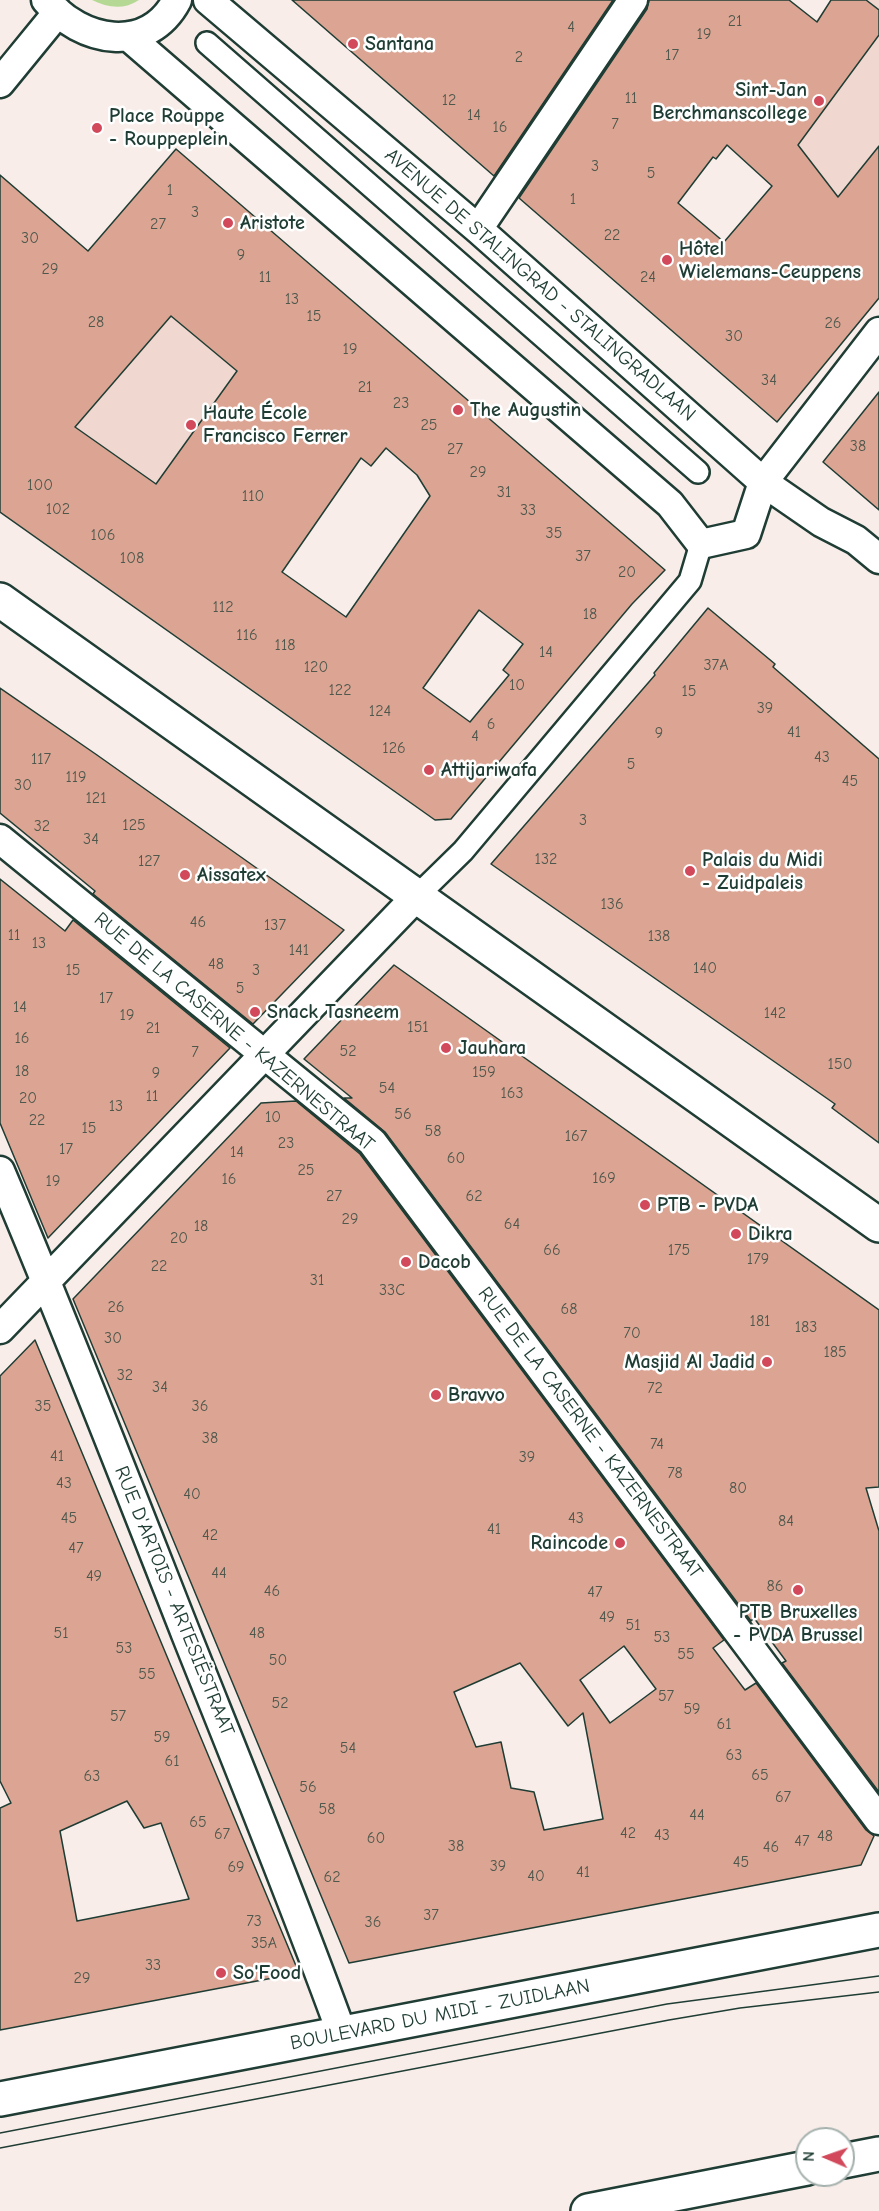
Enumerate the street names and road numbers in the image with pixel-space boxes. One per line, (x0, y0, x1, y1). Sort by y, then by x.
street label: AVENUE DE STALINGRAD - STALINGRADLAAN (380, 143, 700, 427)
street label: RUE DE LA CASERNE - KAZERNESTRAAT (89, 907, 379, 1157)
street label: RUE DE LA CASERNE - KAZERNESTRAAT (472, 1282, 708, 1584)
street label: RUE D'ARTOIS - ARTESIËSTRAAT (109, 1463, 239, 1739)
street label: BOULEVARD DU MIDI - ZUIDLAAN (288, 1974, 592, 2056)

